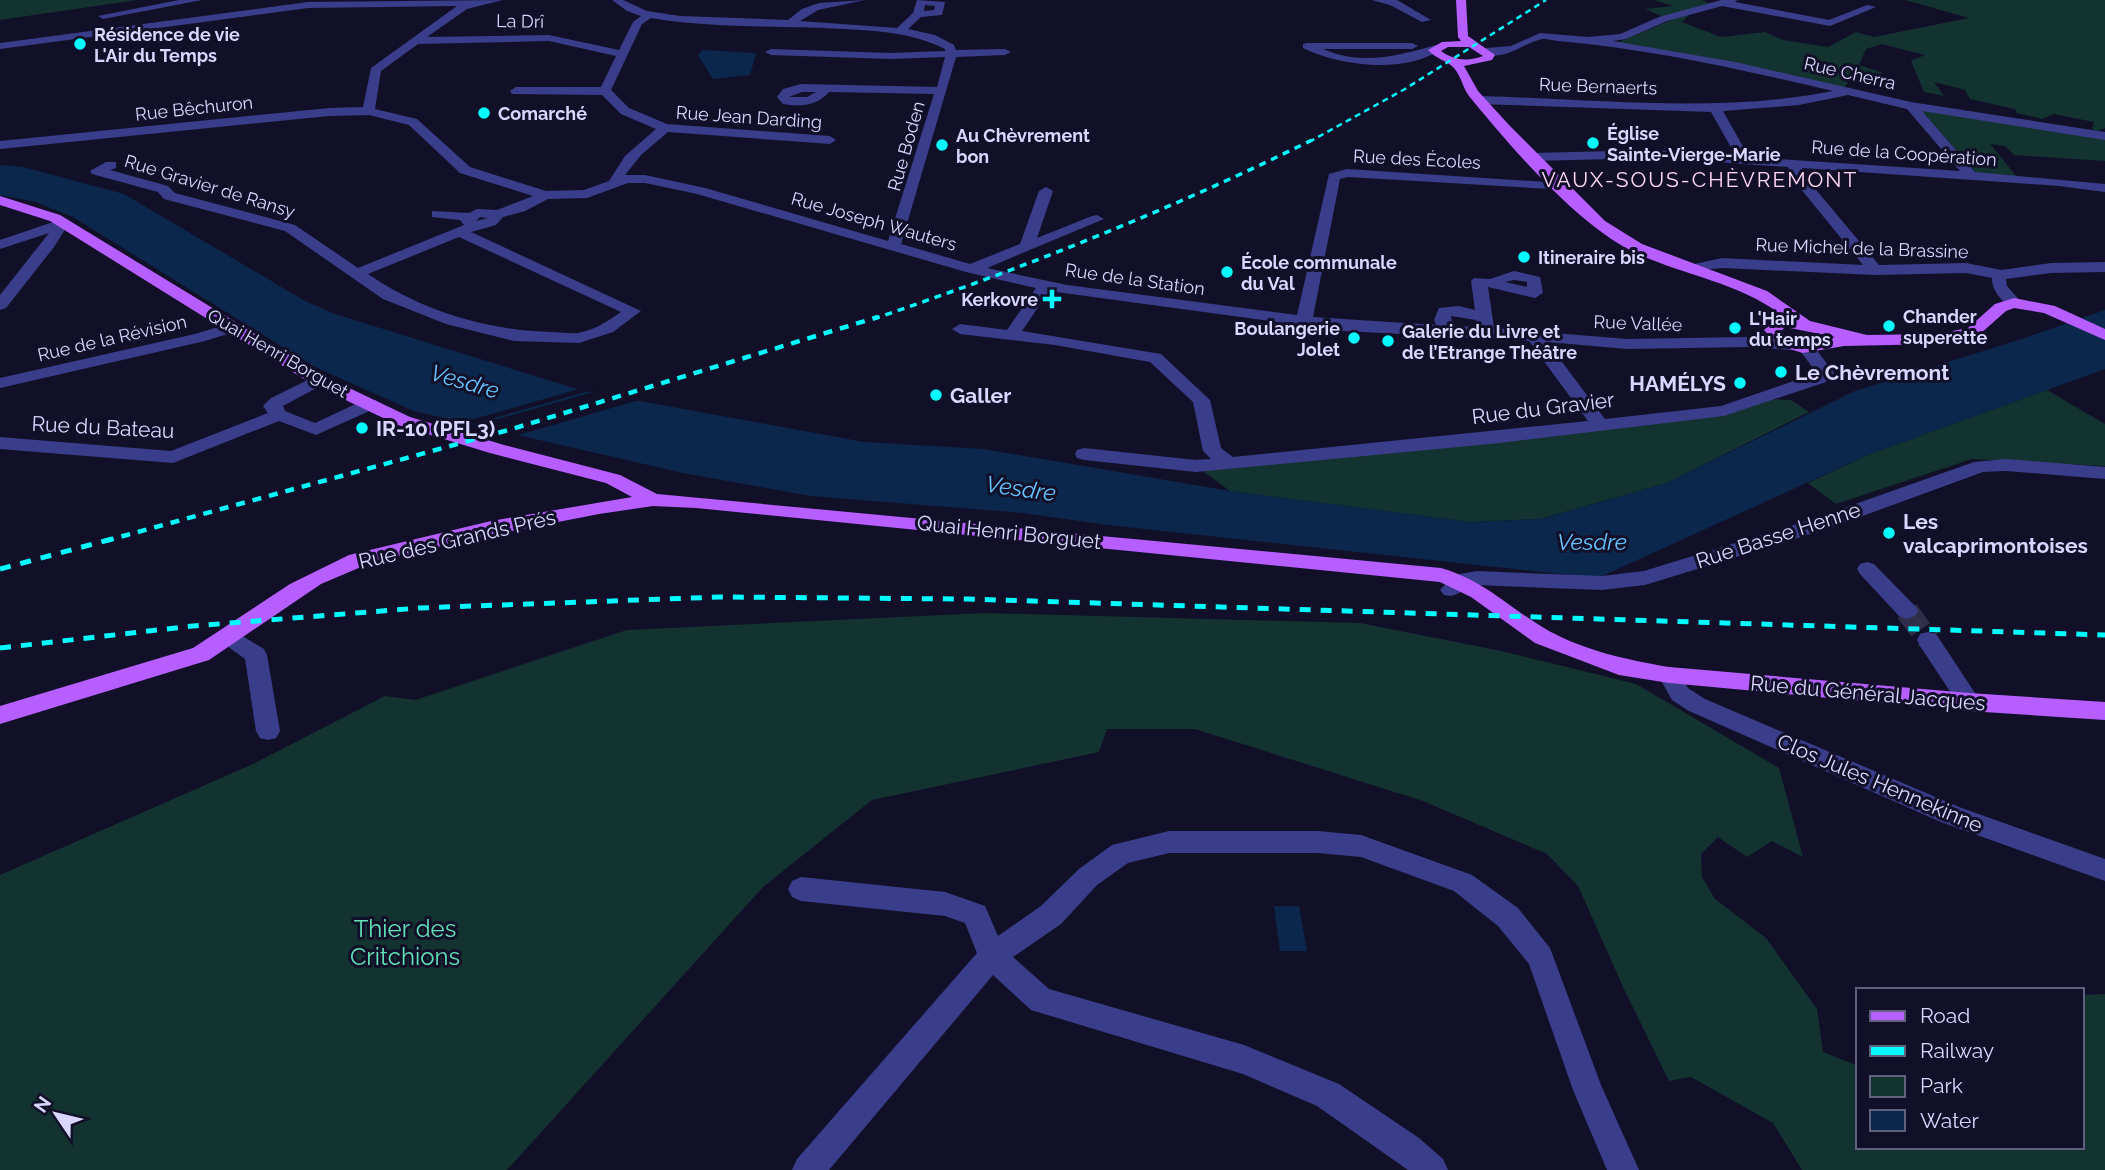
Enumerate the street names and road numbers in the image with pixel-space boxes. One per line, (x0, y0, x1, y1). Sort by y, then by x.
street label: La Drî (496, 10, 545, 32)
street label: Rue Cherra (1802, 52, 1898, 94)
street label: Rue Bernaerts (1539, 73, 1658, 99)
street label: Rue Bêchuron (134, 91, 254, 125)
street label: Rue Boden (883, 99, 929, 193)
street label: Rue Jean Darding (675, 101, 823, 133)
street label: Rue de la Coopération (1811, 136, 1997, 170)
street label: Rue des Écoles (1353, 144, 1482, 173)
street label: Rue Gravier de Ransy (122, 150, 298, 222)
street label: Rue Joseph Wauters (789, 187, 959, 255)
street label: Rue Michel de la Brassine (1755, 234, 1969, 262)
street label: Rue de la Station (1064, 259, 1206, 299)
street label: Quai Henri Borguet (204, 304, 352, 402)
street label: Rue de la Révision (35, 311, 189, 365)
street label: Rue Vallée (1593, 311, 1683, 335)
street label: Rue du Gravier (1470, 387, 1616, 429)
street label: Rue du Bateau (31, 411, 175, 443)
street label: Rue Basse Henne (1693, 497, 1863, 573)
street label: Rue des Grands Prés (356, 504, 558, 574)
street label: Quai Henri Borguet (916, 510, 1102, 554)
street label: Rue du Général Jacques (1749, 670, 1987, 716)
street label: Clos Jules Hennekinne (1774, 728, 1986, 838)

